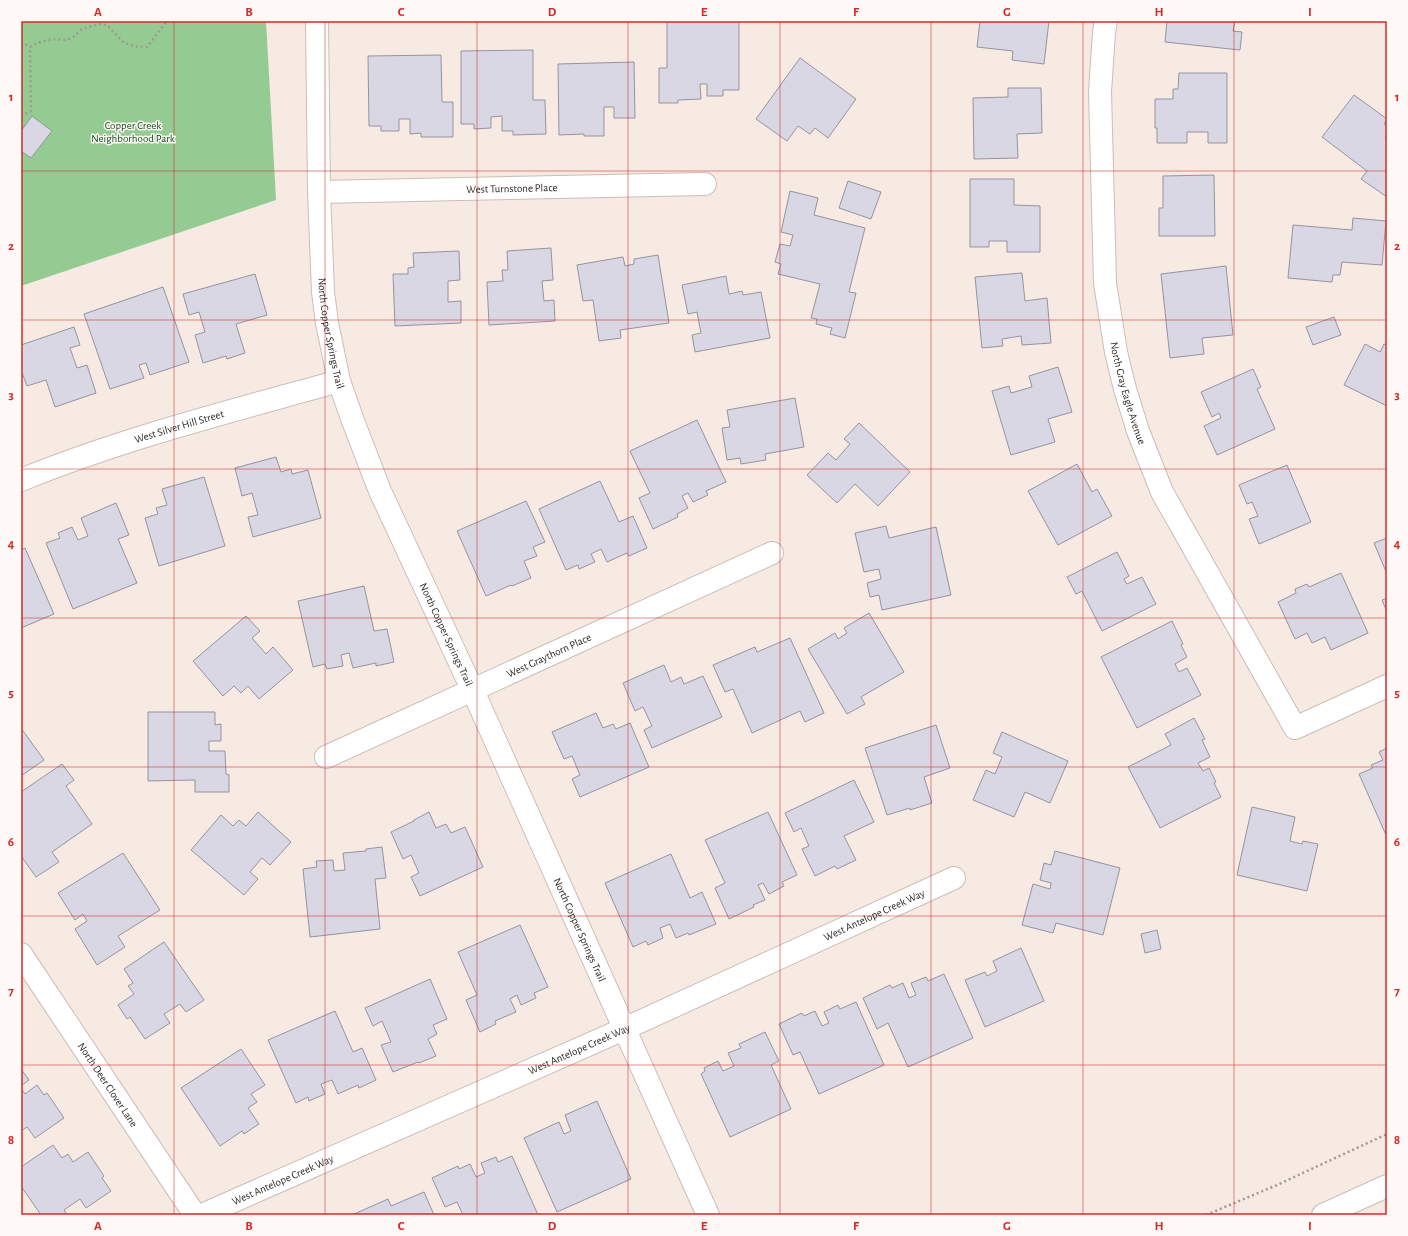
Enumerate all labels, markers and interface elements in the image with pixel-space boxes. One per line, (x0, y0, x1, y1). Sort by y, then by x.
text: A (94, 6, 102, 19)
text: B (245, 6, 253, 19)
text: C (398, 6, 405, 19)
text: D (548, 6, 557, 19)
text: E (701, 6, 708, 19)
text: F (853, 6, 860, 19)
text: G (1003, 6, 1011, 19)
text: H (1154, 6, 1164, 19)
text: I (1308, 6, 1312, 19)
text: 1 (9, 91, 13, 104)
text: 1 (1395, 91, 1399, 104)
park label: Copper Creek Neighborhood Park (91, 120, 175, 144)
street label: West Turnstone Place (466, 182, 558, 194)
text: 2 (8, 240, 14, 253)
text: 2 (1394, 240, 1400, 253)
street label: North Copper Springs Trail (317, 278, 347, 390)
street label: North Gray Eagle Avenue (1109, 341, 1148, 446)
text: 3 (8, 389, 14, 402)
text: 3 (1394, 389, 1400, 402)
street label: West Silver Hill Street (133, 408, 225, 445)
text: 4 (8, 538, 15, 551)
text: 4 (1394, 538, 1401, 551)
street label: North Copper Springs Trail (418, 581, 475, 688)
street label: West Graythorn Place (505, 631, 593, 679)
text: 5 (8, 687, 14, 700)
text: 5 (1394, 687, 1400, 700)
text: 6 (8, 836, 14, 849)
text: 6 (1394, 836, 1400, 849)
street label: North Copper Springs Trail (552, 876, 608, 983)
street label: West Antelope Creek Way (822, 887, 926, 942)
text: 7 (8, 985, 14, 998)
text: 7 (1394, 985, 1400, 998)
street label: West Antelope Creek Way (527, 1021, 632, 1076)
street label: North Deer Clover Lane (76, 1040, 140, 1129)
text: 8 (8, 1134, 14, 1147)
text: 8 (1394, 1134, 1400, 1147)
street label: West Antelope Creek Way (230, 1152, 335, 1207)
text: A (94, 1220, 102, 1233)
text: B (245, 1220, 253, 1233)
text: C (398, 1220, 405, 1233)
text: D (548, 1220, 557, 1233)
text: E (701, 1220, 708, 1233)
text: F (853, 1220, 860, 1233)
text: G (1003, 1220, 1011, 1233)
text: H (1154, 1220, 1164, 1233)
text: I (1308, 1220, 1312, 1233)

